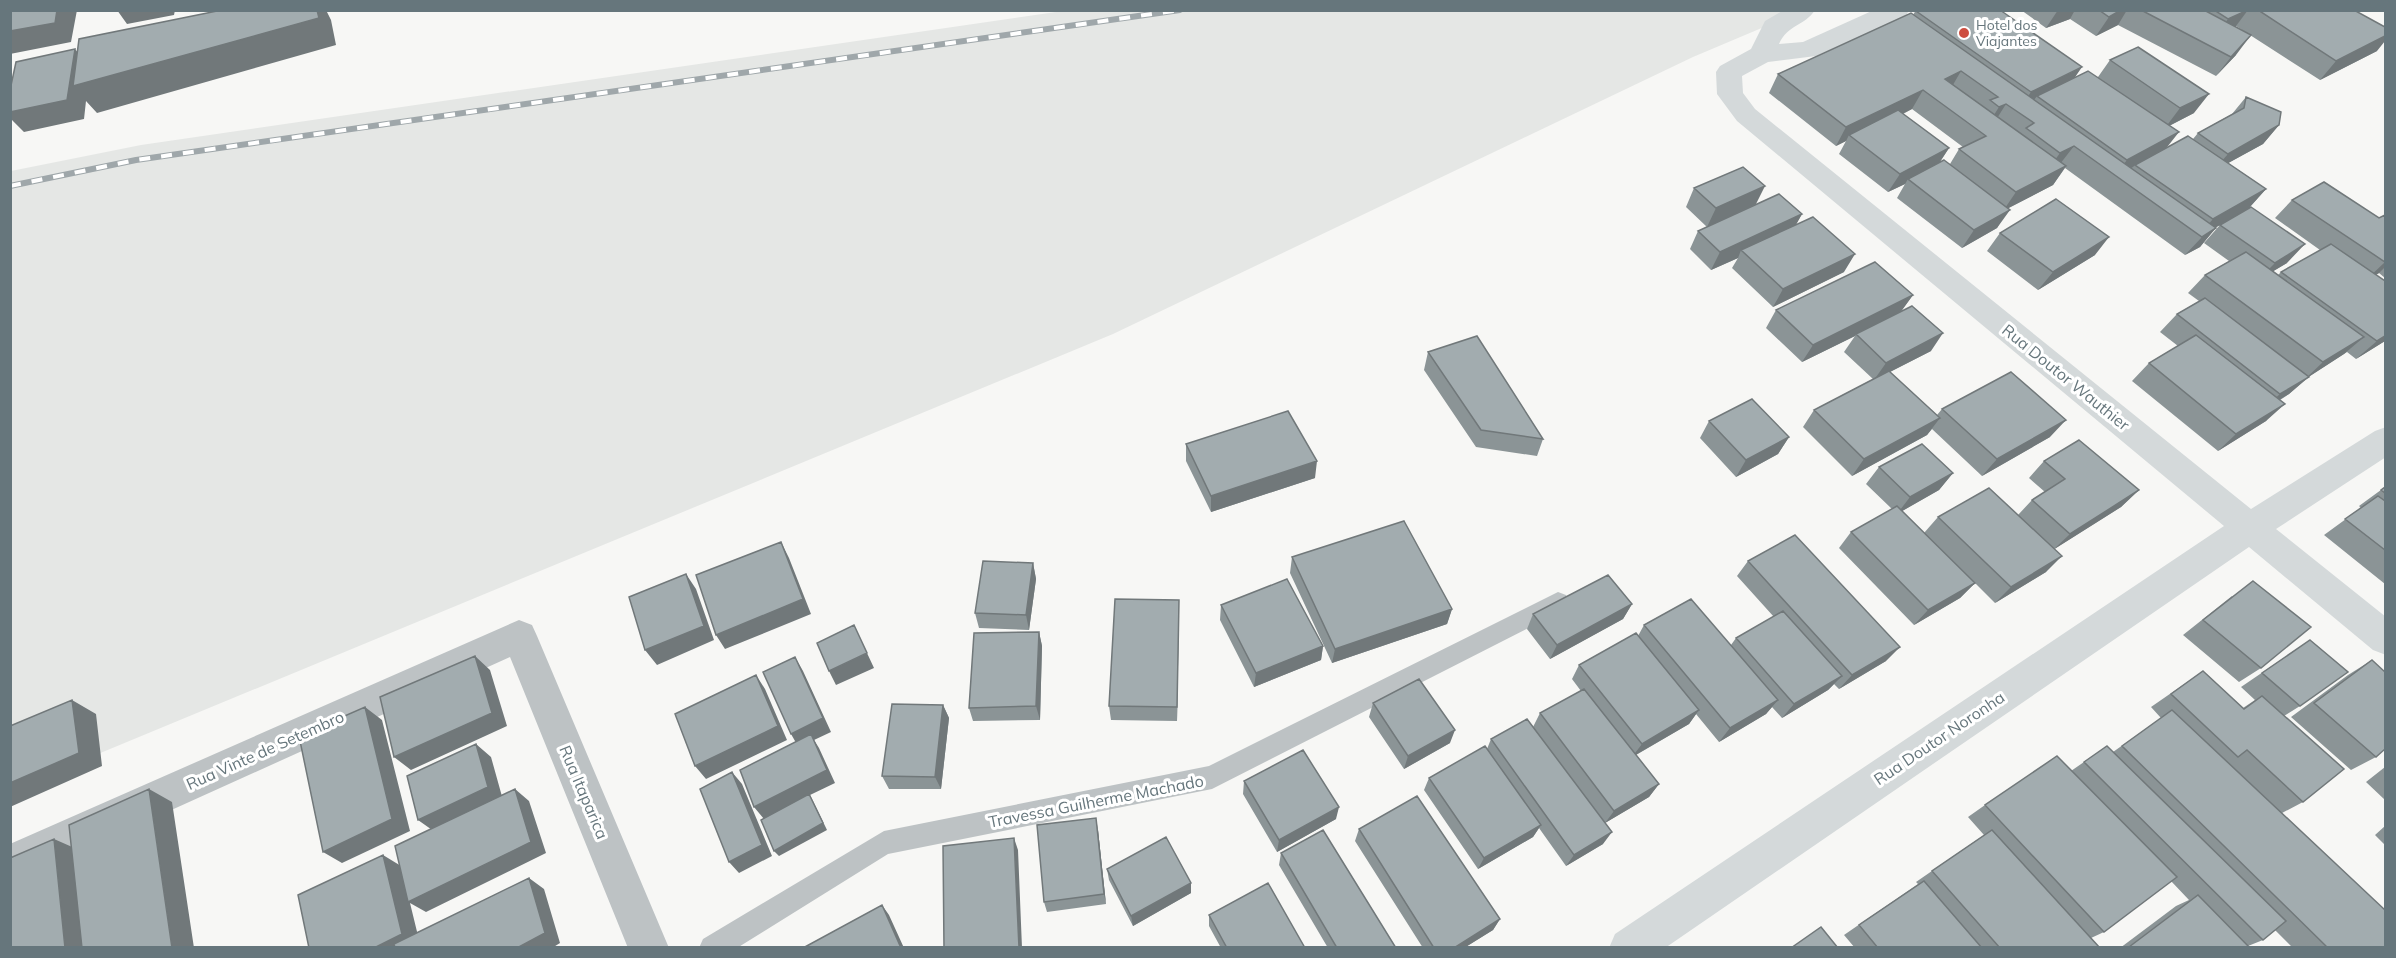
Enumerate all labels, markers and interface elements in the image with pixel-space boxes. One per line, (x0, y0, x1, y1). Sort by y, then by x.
place label: Hotel dos Viajantes (1976, 16, 2037, 50)
marker: Hotel dos Viajantes (1957, 26, 1971, 40)
street label: Rua Doutor Wauthier (1998, 319, 2134, 435)
street label: Rua Doutor Noronha (1870, 687, 2008, 789)
street label: Rua Vinte de Setembro (183, 706, 347, 794)
street label: Rua Itaparica (555, 742, 613, 842)
street label: Travessa Guilherme Machado (987, 770, 1205, 832)

